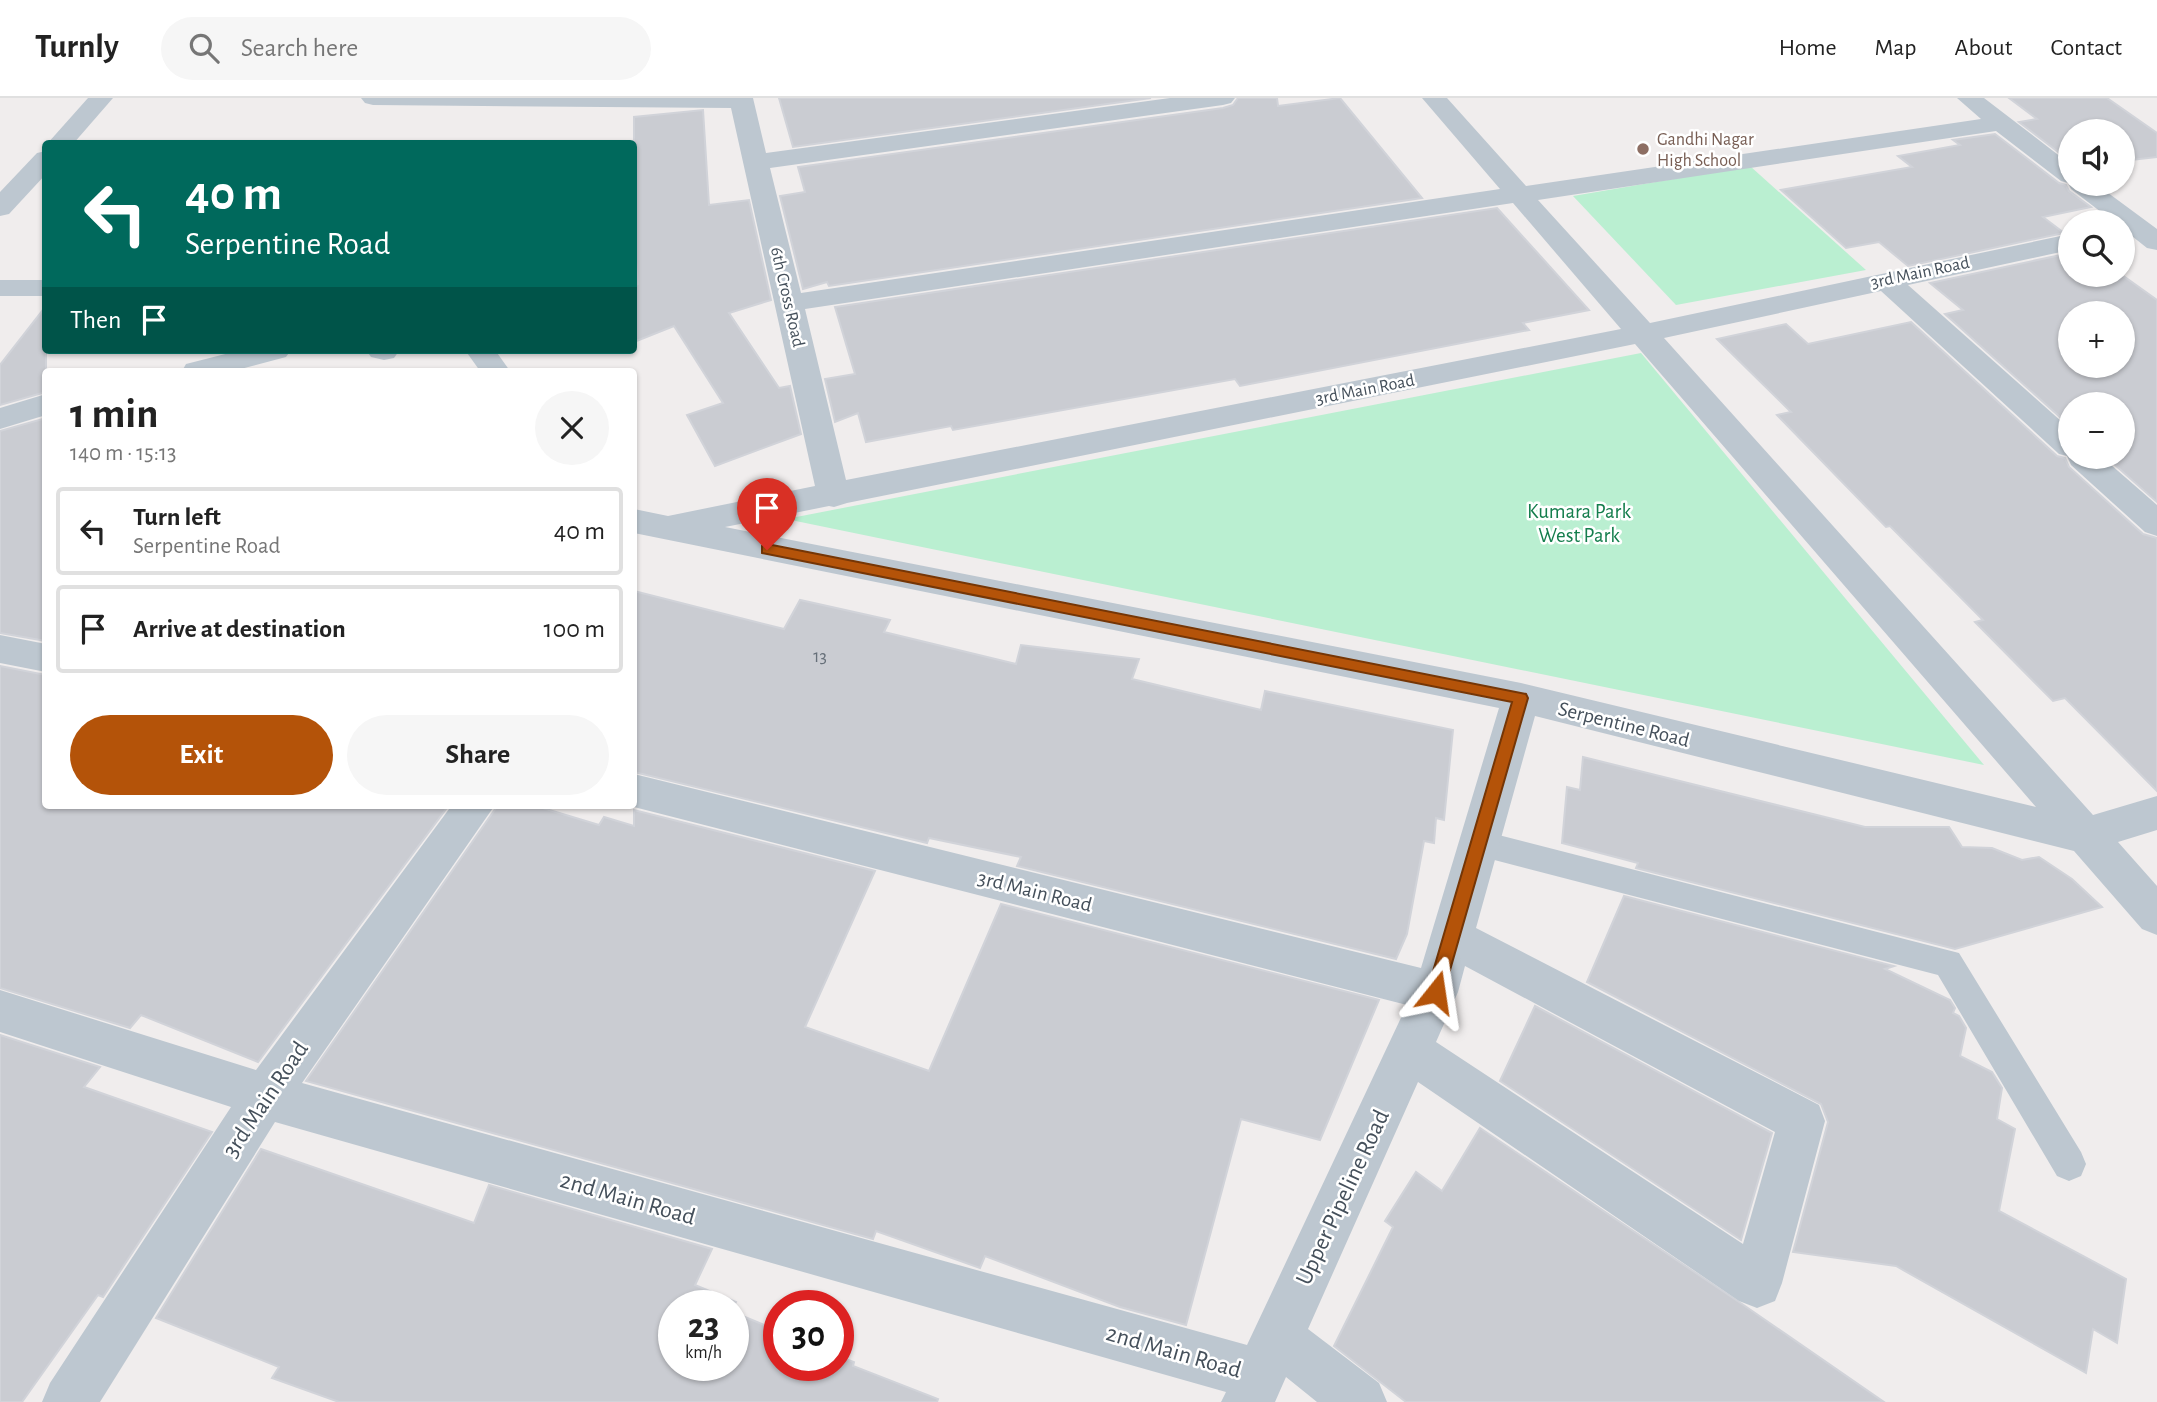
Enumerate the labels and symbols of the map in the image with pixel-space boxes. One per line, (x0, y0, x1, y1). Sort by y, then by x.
place label: Gandhi Nagar High School (1657, 131, 1754, 170)
marker: Gandhi Nagar High School (1635, 141, 1651, 157)
street label: 6th Cross Road (767, 245, 807, 349)
street label: 3rd Main Road (1869, 254, 1971, 292)
street label: 3rd Main Road (1314, 372, 1416, 408)
pin (737, 478, 797, 550)
park label: Kumara Park West Park (1527, 501, 1631, 546)
house number: 13 (813, 648, 827, 666)
street label: Serpentine Road (1556, 698, 1692, 751)
street label: 3rd Main Road (976, 867, 1094, 916)
position arrow (1399, 955, 1473, 1029)
street label: 3rd Main Road (219, 1037, 313, 1162)
street label: Upper Pipeline Road (1292, 1106, 1394, 1289)
street label: 2nd Main Road (557, 1168, 698, 1230)
speed limit sign: 30 (763, 1290, 854, 1381)
street label: 2nd Main Road (1103, 1321, 1244, 1383)

